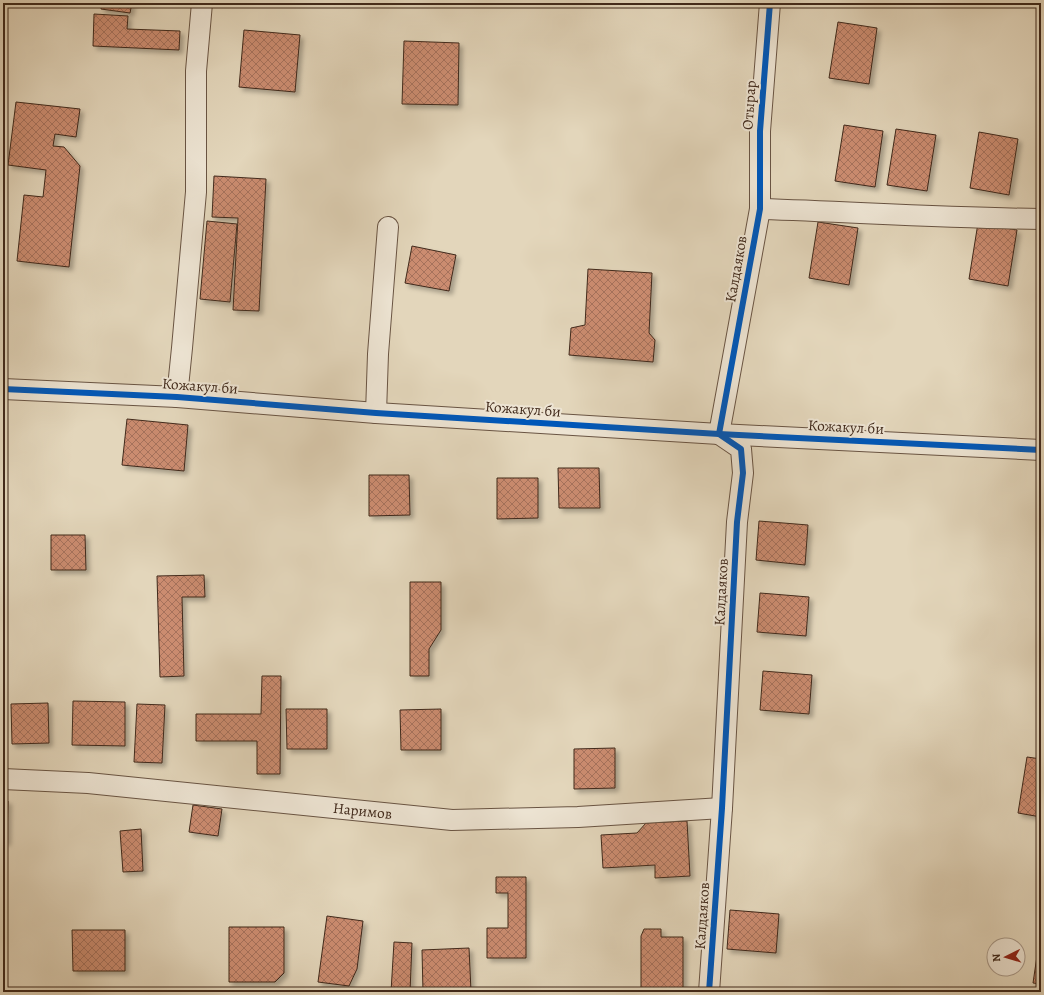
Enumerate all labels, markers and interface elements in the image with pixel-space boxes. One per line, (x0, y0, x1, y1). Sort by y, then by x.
street label: Отырар (737, 79, 761, 131)
street label: Калдаяков (720, 234, 752, 304)
street label: Кожакул би (161, 373, 239, 399)
street label: Кожакул би (484, 396, 562, 422)
street label: Кожакул би (808, 415, 885, 439)
street label: Калдаяков (709, 558, 733, 626)
street label: Наримов (332, 798, 393, 824)
street label: Калдаяков (690, 882, 714, 950)
north arrow (986, 937, 1026, 977)
text: N (989, 953, 1004, 962)

